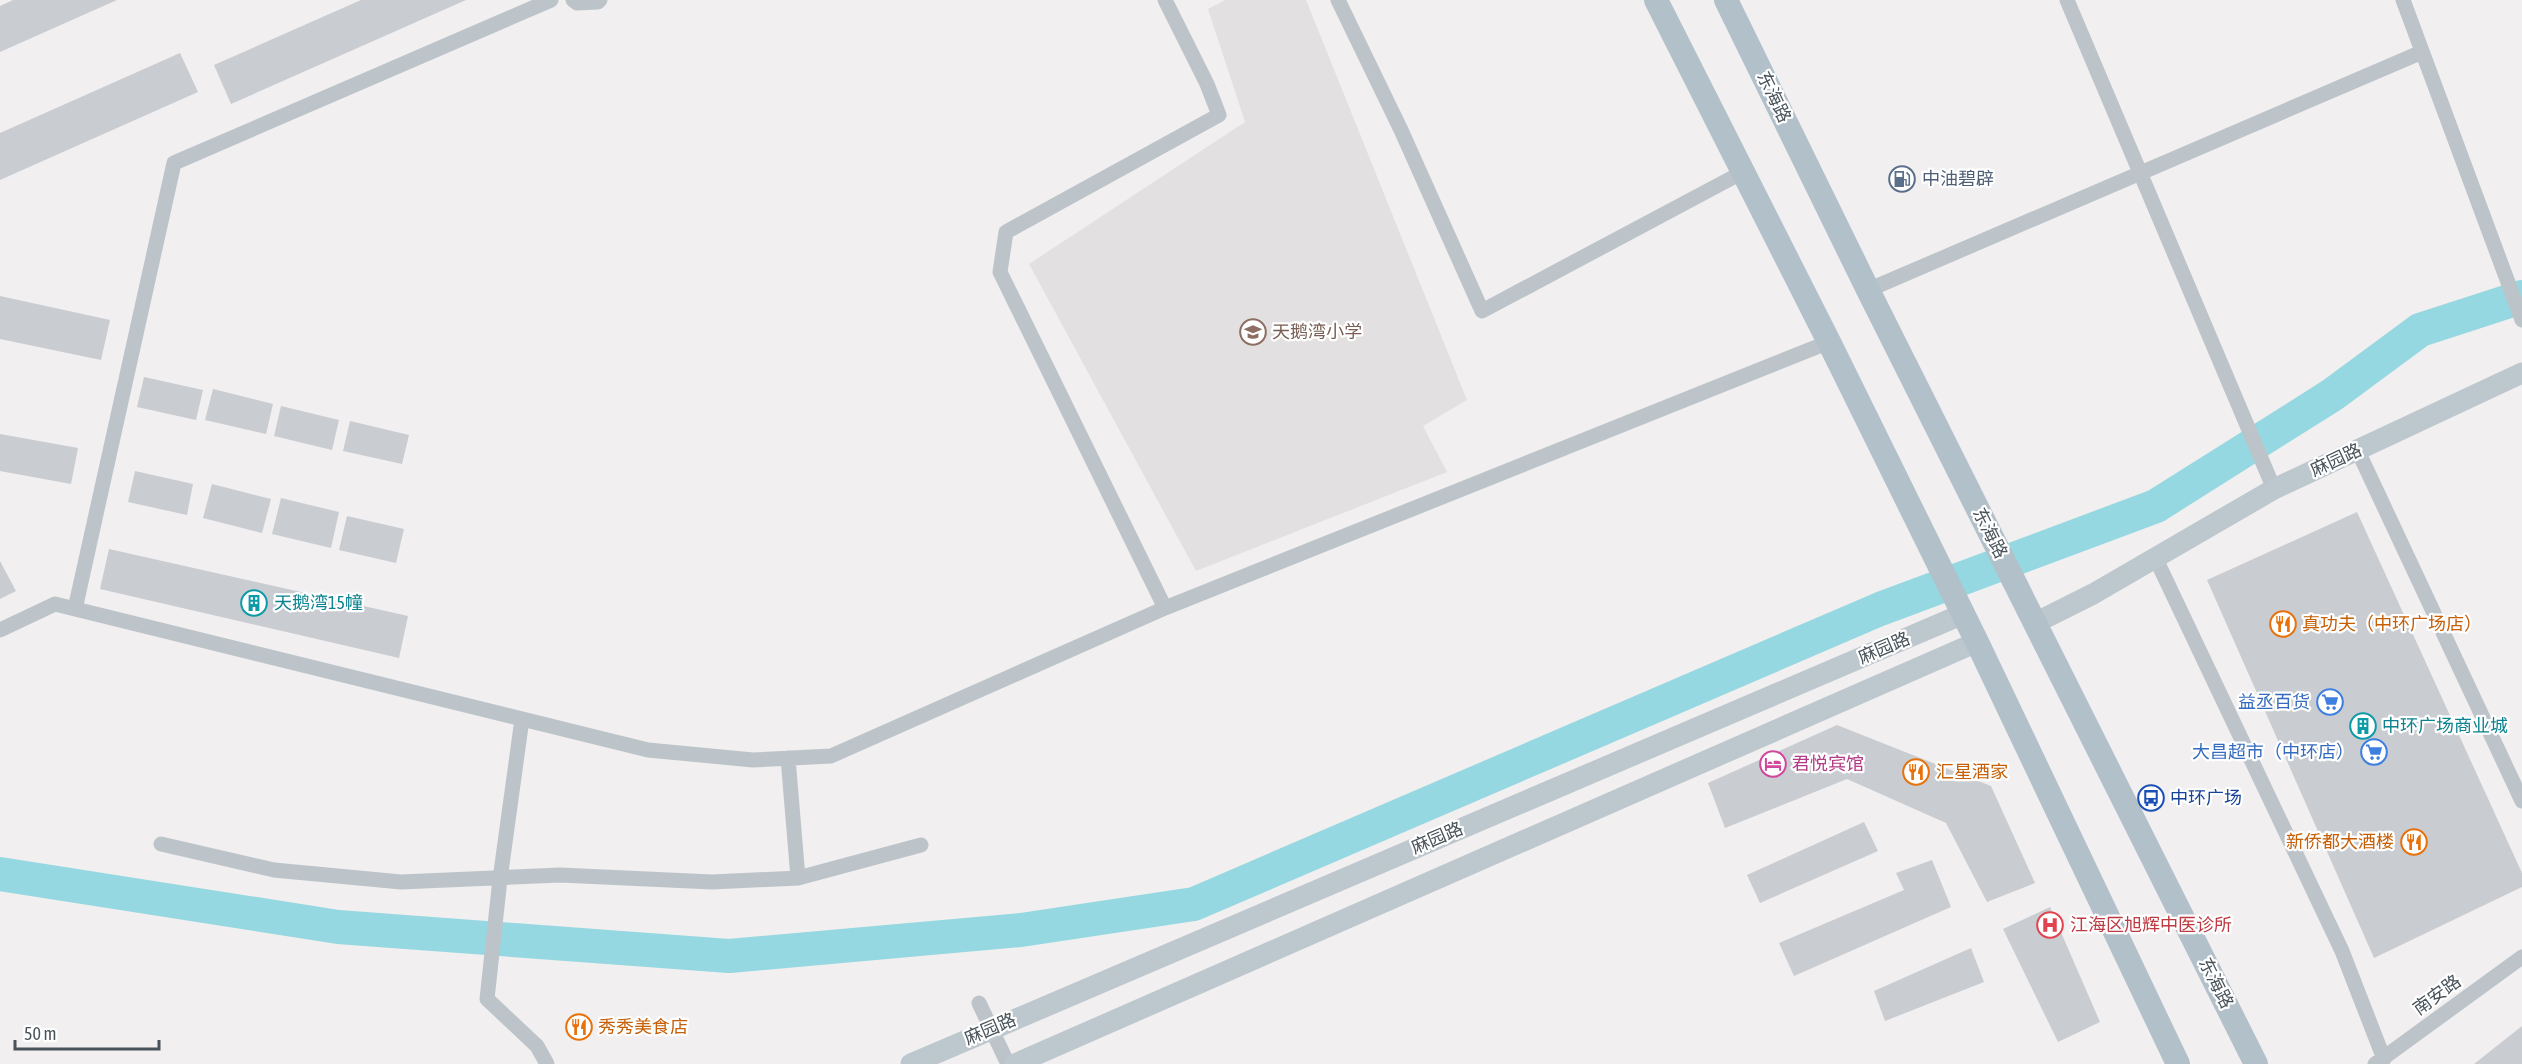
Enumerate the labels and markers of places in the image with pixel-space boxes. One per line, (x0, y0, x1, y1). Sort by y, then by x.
fuel station icon: 中油碧辟 (1887, 164, 1917, 194)
place label: 中油碧辟 (1922, 168, 1994, 189)
school or university icon: 天鹅湾小学 (1238, 317, 1268, 347)
place label: 天鹅湾小学 (1272, 321, 1362, 342)
building icon: 天鹅湾15幢 (239, 588, 269, 618)
place label: 天鹅湾15幢 (274, 592, 363, 613)
restaurant icon: 真功夫（中环广场店） (2268, 609, 2298, 639)
place label: 真功夫（中环广场店） (2302, 613, 2482, 634)
supermarket icon: 益丞百货 (2315, 687, 2345, 717)
place label: 益丞百货 (2238, 691, 2310, 712)
building icon: 中环广场商业城 (2348, 711, 2378, 741)
place label: 中环广场商业城 (2382, 715, 2508, 736)
supermarket icon: 大昌超市（中环店） (2359, 737, 2389, 767)
place label: 大昌超市（中环店） (2192, 741, 2354, 762)
hotel icon: 君悦宾馆 (1758, 749, 1788, 779)
place label: 君悦宾馆 (1792, 753, 1864, 774)
restaurant icon: 汇星酒家 (1901, 757, 1931, 787)
place label: 汇星酒家 (1936, 761, 2008, 782)
bus stop icon: 中环广场 (2136, 783, 2166, 813)
place label: 中环广场 (2170, 787, 2242, 808)
restaurant icon: 新侨都大酒楼 (2399, 827, 2429, 857)
place label: 新侨都大酒楼 (2286, 831, 2394, 852)
hospital icon: 江海区旭辉中医诊所 (2035, 910, 2065, 940)
place label: 江海区旭辉中医诊所 (2070, 914, 2232, 935)
restaurant icon: 秀秀美食店 (564, 1012, 594, 1042)
place label: 秀秀美食店 (598, 1016, 688, 1037)

